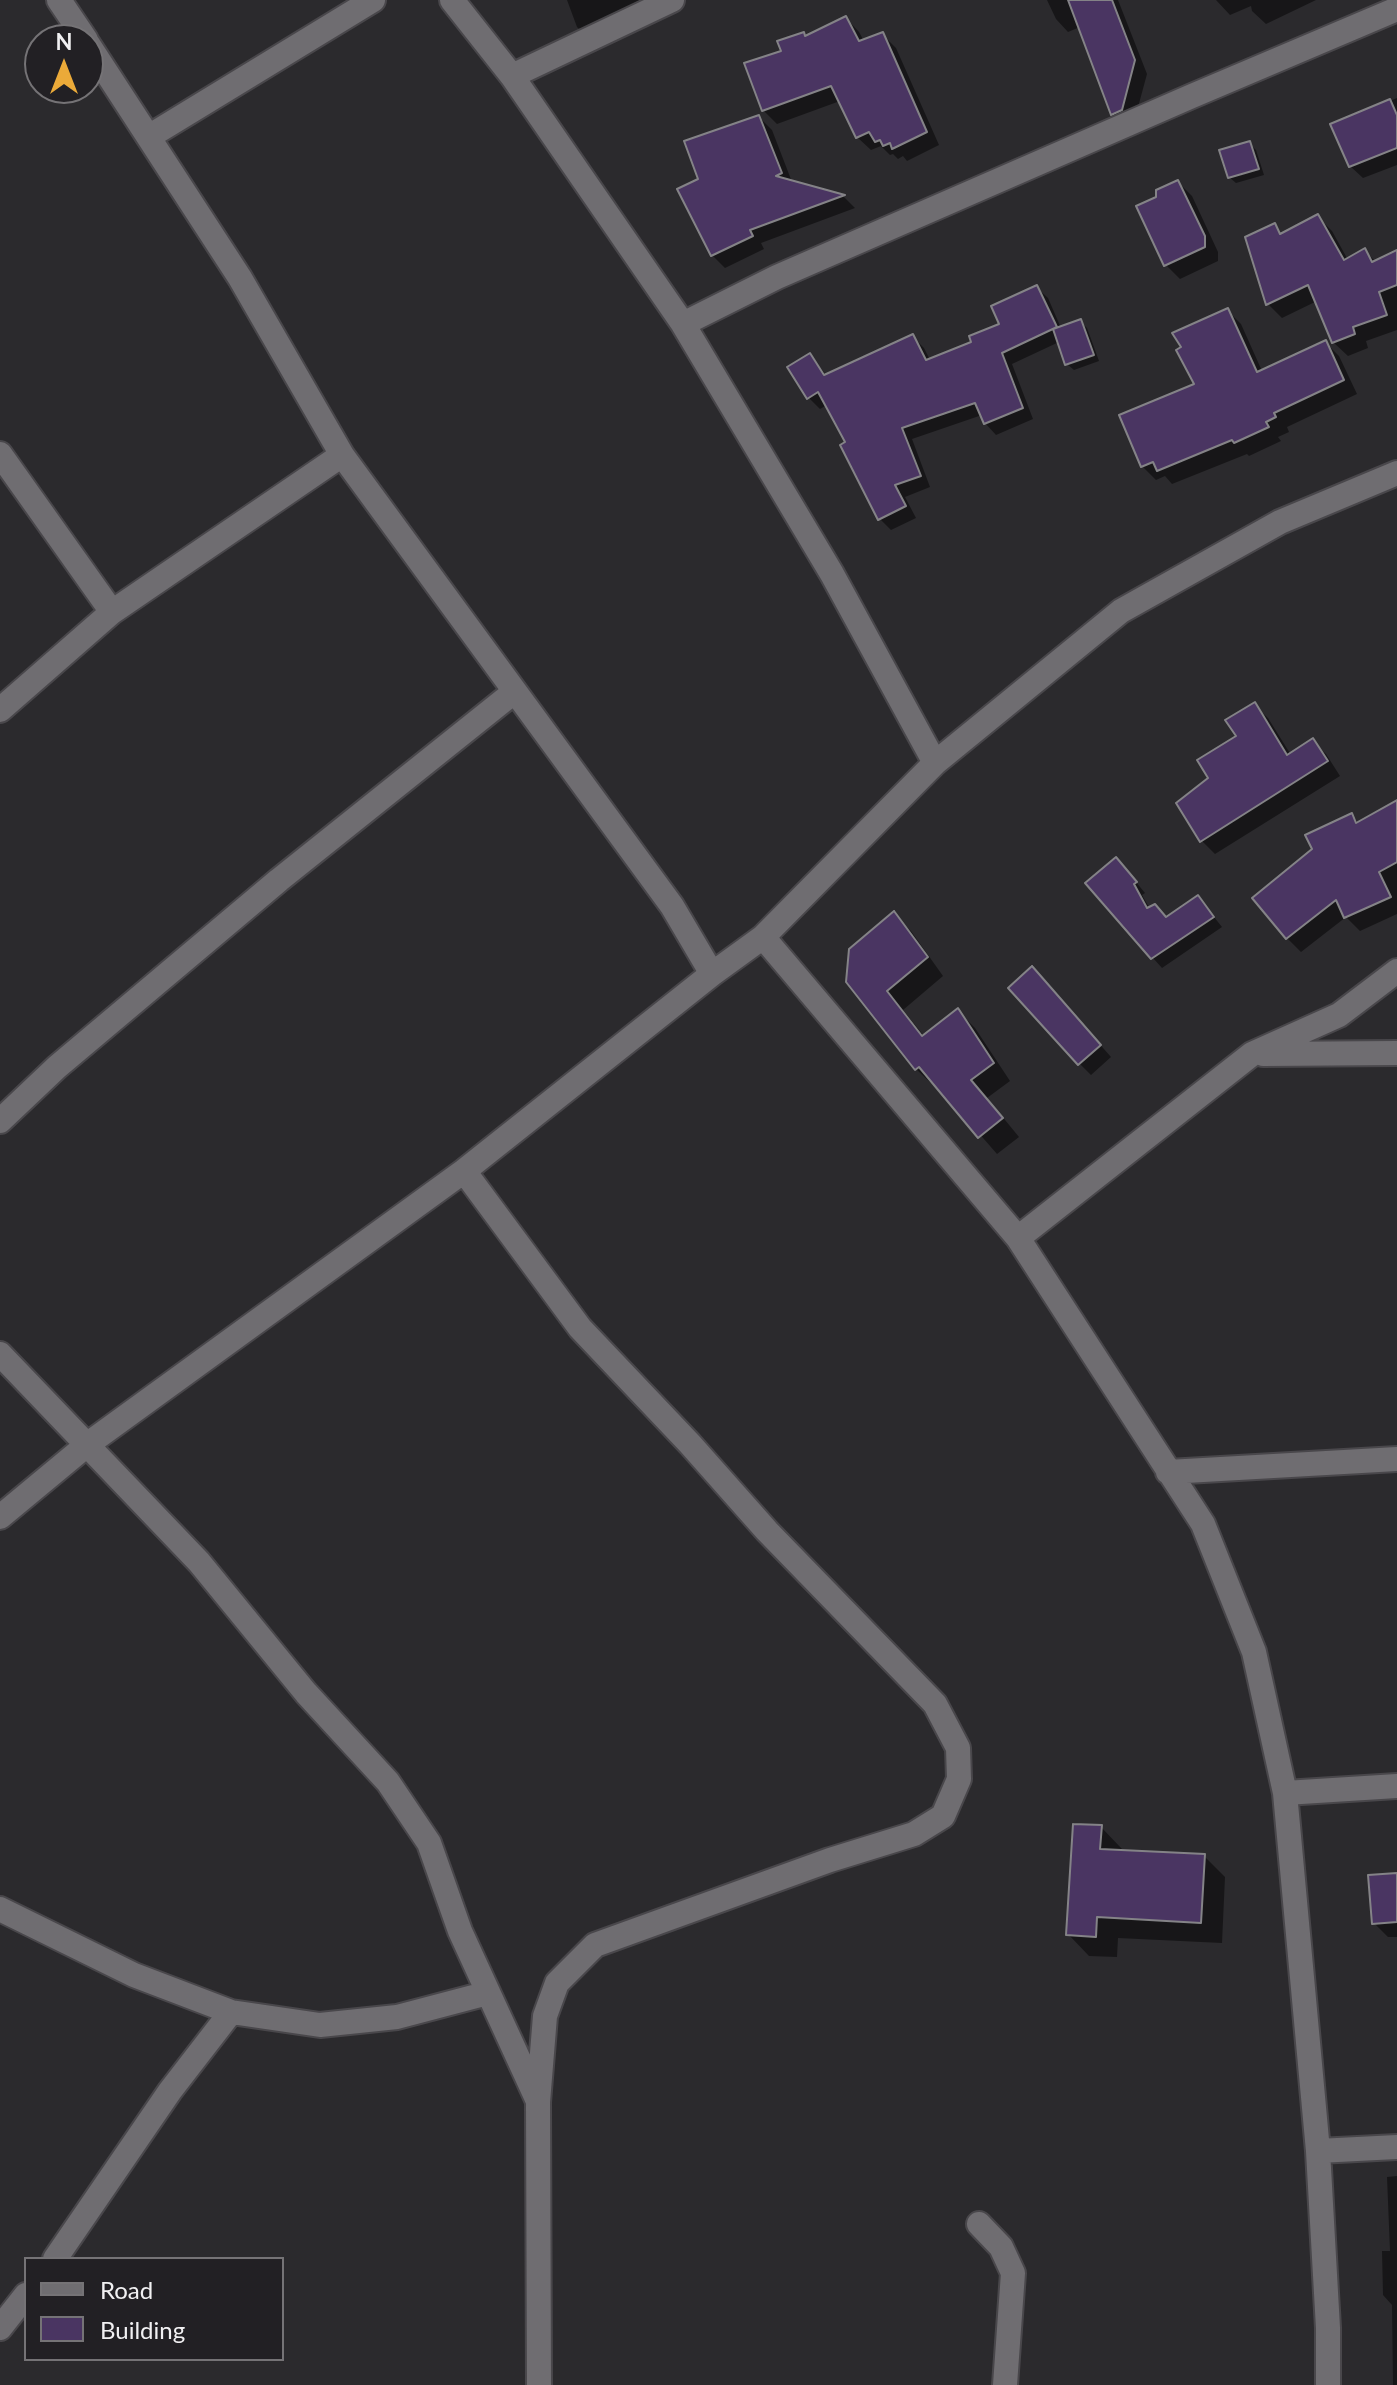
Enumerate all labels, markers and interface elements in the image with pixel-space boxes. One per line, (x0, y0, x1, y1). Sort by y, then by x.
north arrow (24, 24, 104, 104)
text: N (56, 28, 72, 55)
legend (24, 2257, 284, 2361)
text: Road (100, 2275, 153, 2304)
text: Building (100, 2315, 185, 2344)

